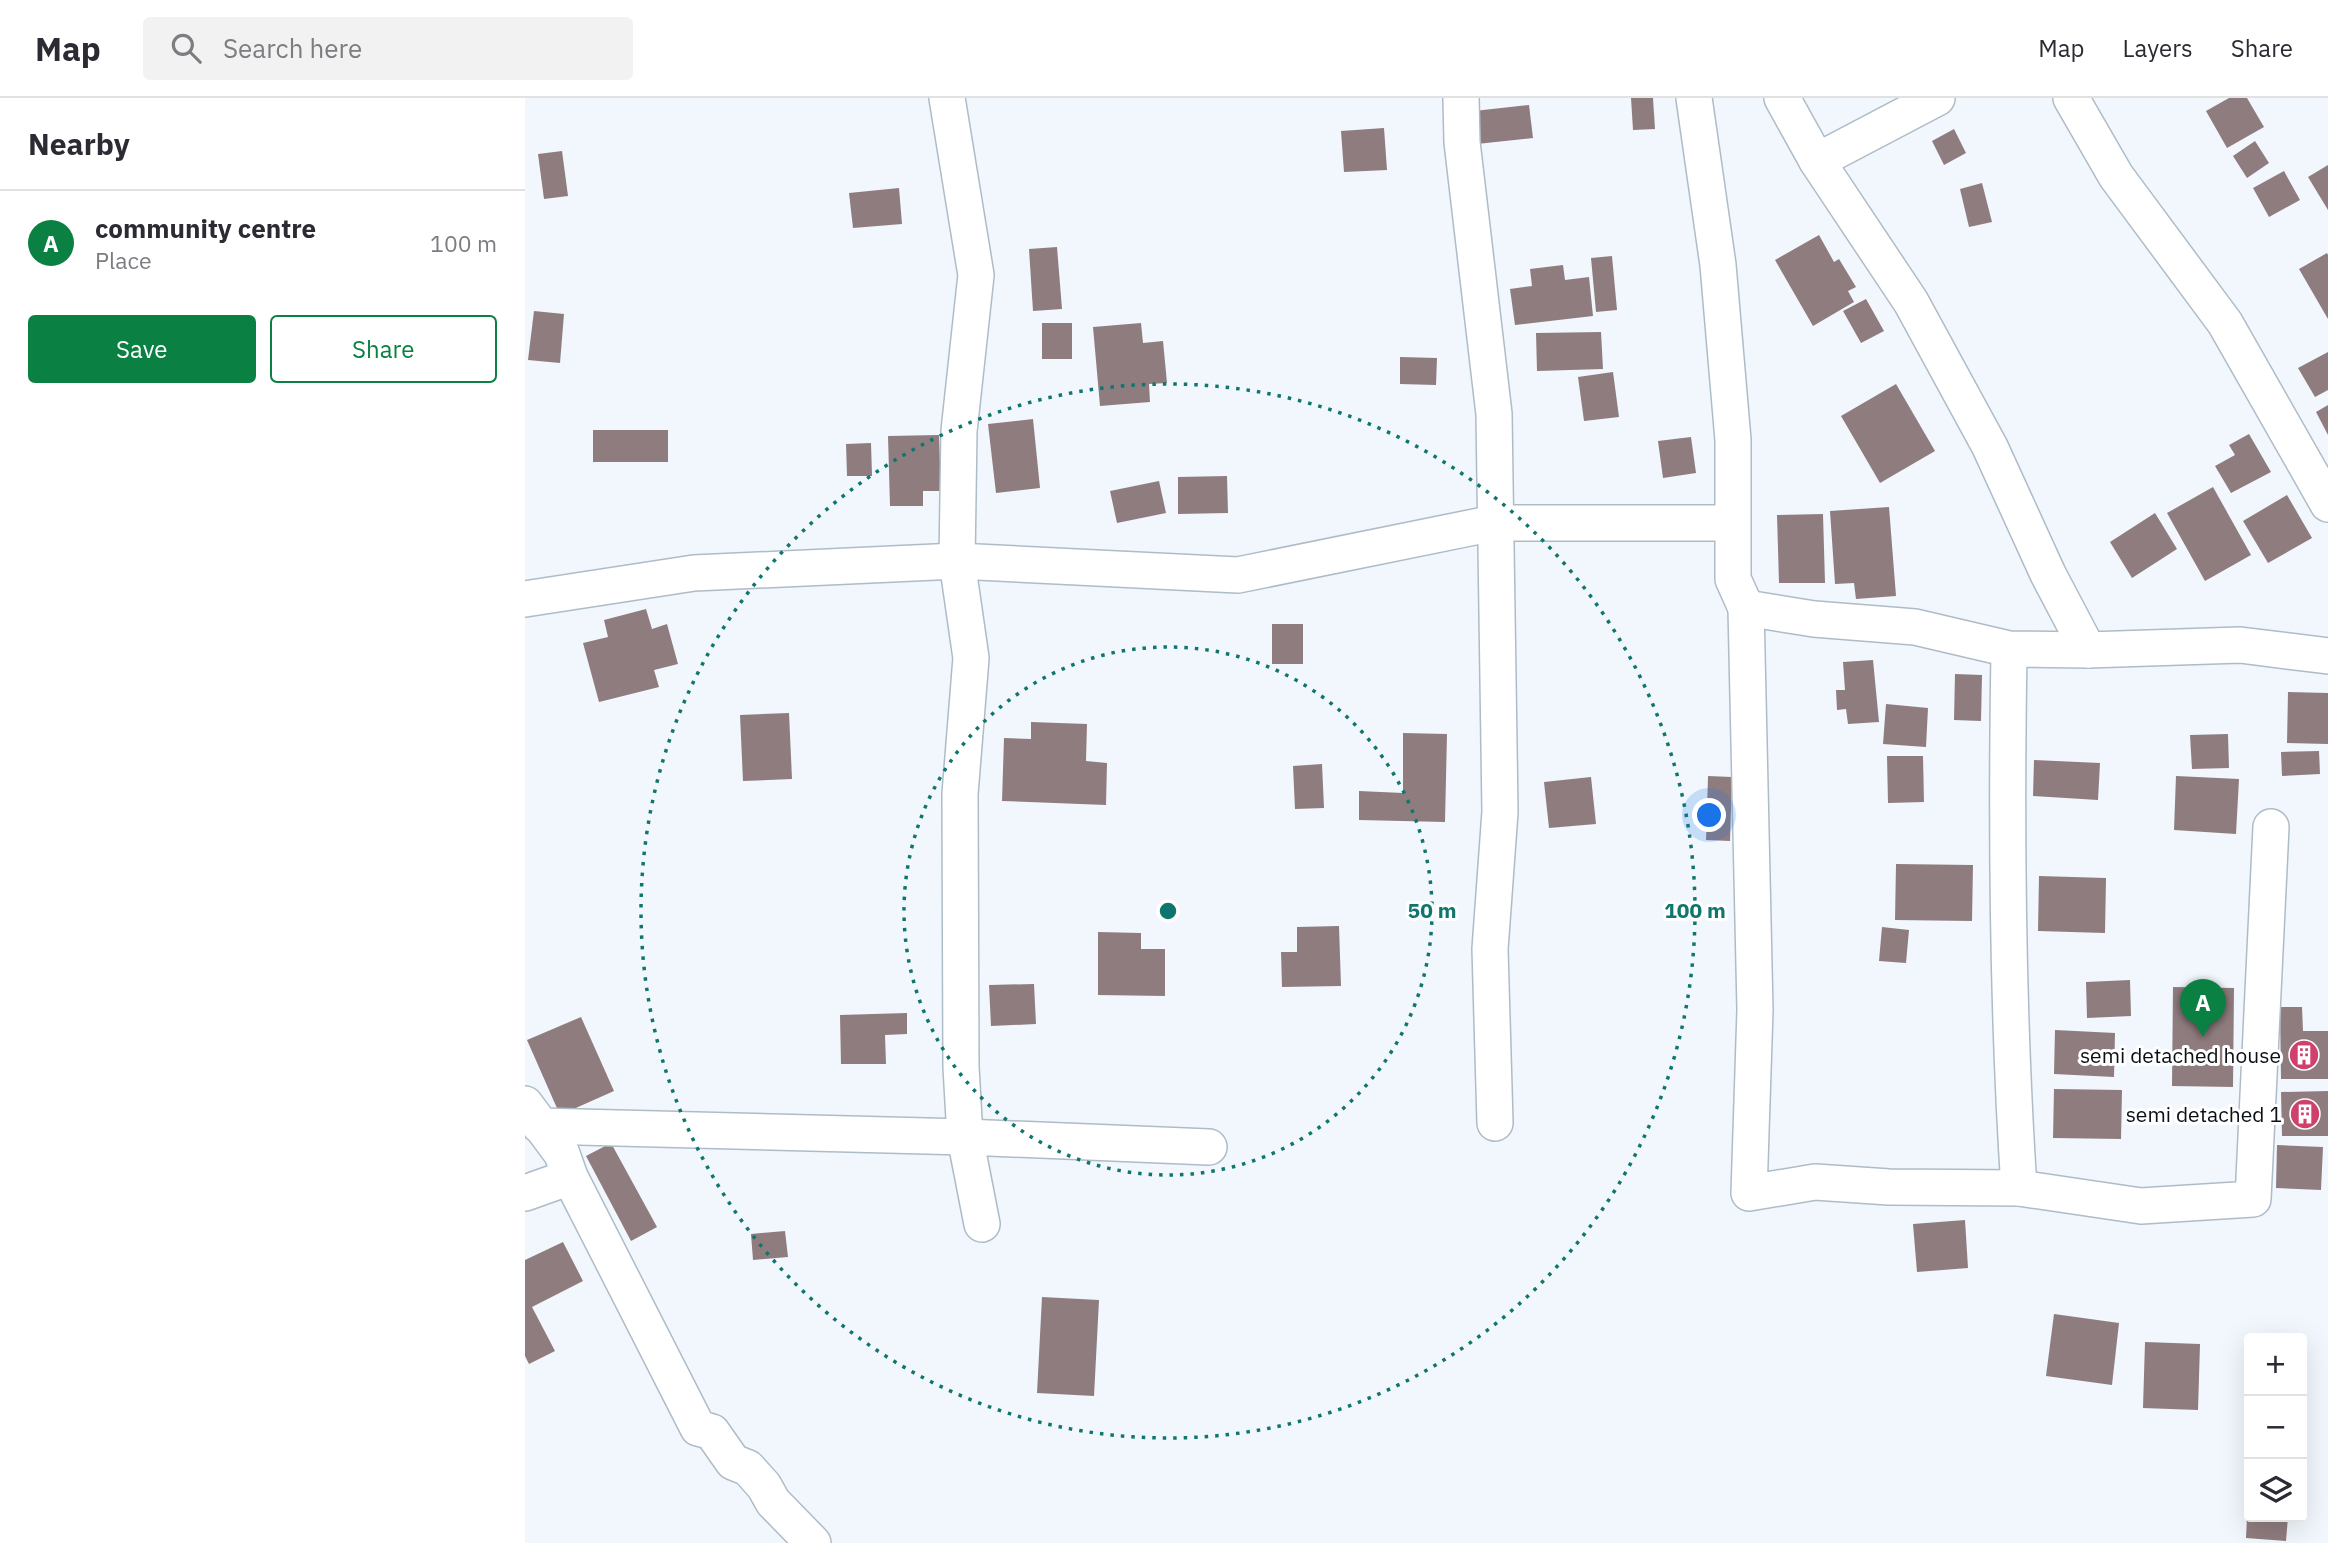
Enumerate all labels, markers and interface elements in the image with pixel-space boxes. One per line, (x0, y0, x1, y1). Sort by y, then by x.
search box (143, 17, 633, 80)
text: Map (35, 27, 101, 70)
icon: search (167, 29, 205, 67)
text: Search here (223, 31, 362, 65)
text: Map (2038, 32, 2085, 64)
text: Layers (2123, 32, 2193, 64)
text: Share (2231, 32, 2293, 64)
text: Nearby (28, 124, 130, 163)
text: community centre (95, 211, 316, 245)
text: A (43, 228, 59, 258)
text: 100 m (430, 228, 497, 258)
text: Place (95, 245, 152, 275)
button: Save (28, 315, 256, 383)
button: Share (270, 315, 497, 383)
your location (1692, 798, 1726, 832)
text: 50 m (1408, 896, 1456, 924)
text: 100 m (1664, 896, 1726, 924)
centre of rings (1156, 899, 1180, 923)
pin: A (2180, 979, 2226, 1037)
building icon: semi detached house (2287, 1038, 2321, 1072)
place label: semi detached house (2080, 1041, 2281, 1069)
building icon: semi detached 1 (2288, 1097, 2322, 1131)
place label: semi detached 1 (2126, 1100, 2282, 1128)
map controls (2244, 1333, 2307, 1522)
button: + (2244, 1333, 2307, 1396)
button: − (2244, 1396, 2307, 1459)
button: layers (2244, 1459, 2307, 1522)

